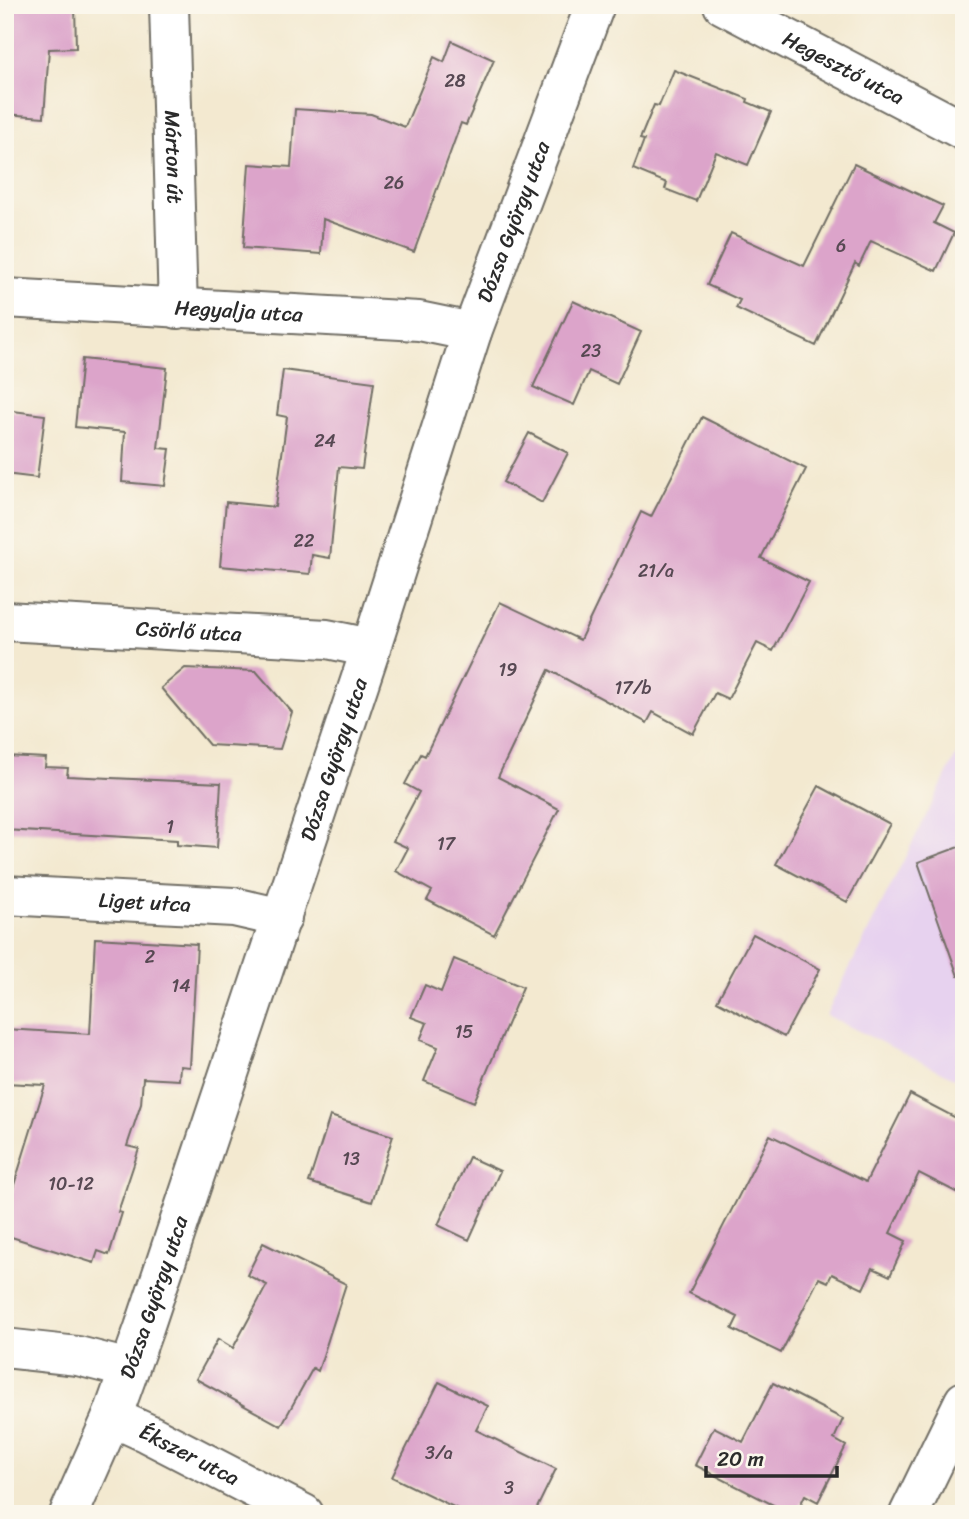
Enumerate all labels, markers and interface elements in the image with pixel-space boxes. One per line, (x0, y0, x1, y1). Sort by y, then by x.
street label: Hegesztő utca (776, 20, 912, 116)
house number: 28 (444, 65, 466, 97)
street label: Márton út (153, 110, 194, 204)
street label: Dózsa György utca (466, 135, 561, 308)
house number: 26 (384, 167, 404, 199)
house number: 6 (836, 230, 846, 262)
street label: Hegyalja utca (174, 288, 304, 334)
house number: 23 (581, 335, 601, 367)
house number: 24 (314, 425, 336, 457)
house number: 22 (294, 525, 314, 557)
house number: 21/a (638, 555, 674, 587)
street label: Csörlő utca (135, 609, 243, 653)
house number: 19 (499, 654, 517, 686)
street label: Dózsa György utca (289, 672, 379, 846)
house number: 17/b (615, 672, 652, 704)
house number: 1 (166, 811, 174, 843)
house number: 17 (437, 828, 457, 860)
street label: Liget utca (98, 881, 192, 924)
house number: 2 (145, 941, 155, 973)
house number: 14 (172, 970, 190, 1002)
house number: 15 (455, 1016, 473, 1048)
house number: 13 (342, 1143, 360, 1175)
house number: 10-12 (48, 1168, 94, 1200)
street label: Dózsa György utca (108, 1210, 199, 1384)
street label: Ékszer utca (133, 1413, 247, 1497)
scale bar (706, 1435, 838, 1479)
house number: 3/a (425, 1437, 453, 1469)
text: 20 m (717, 1440, 764, 1478)
house number: 3 (504, 1472, 514, 1504)

